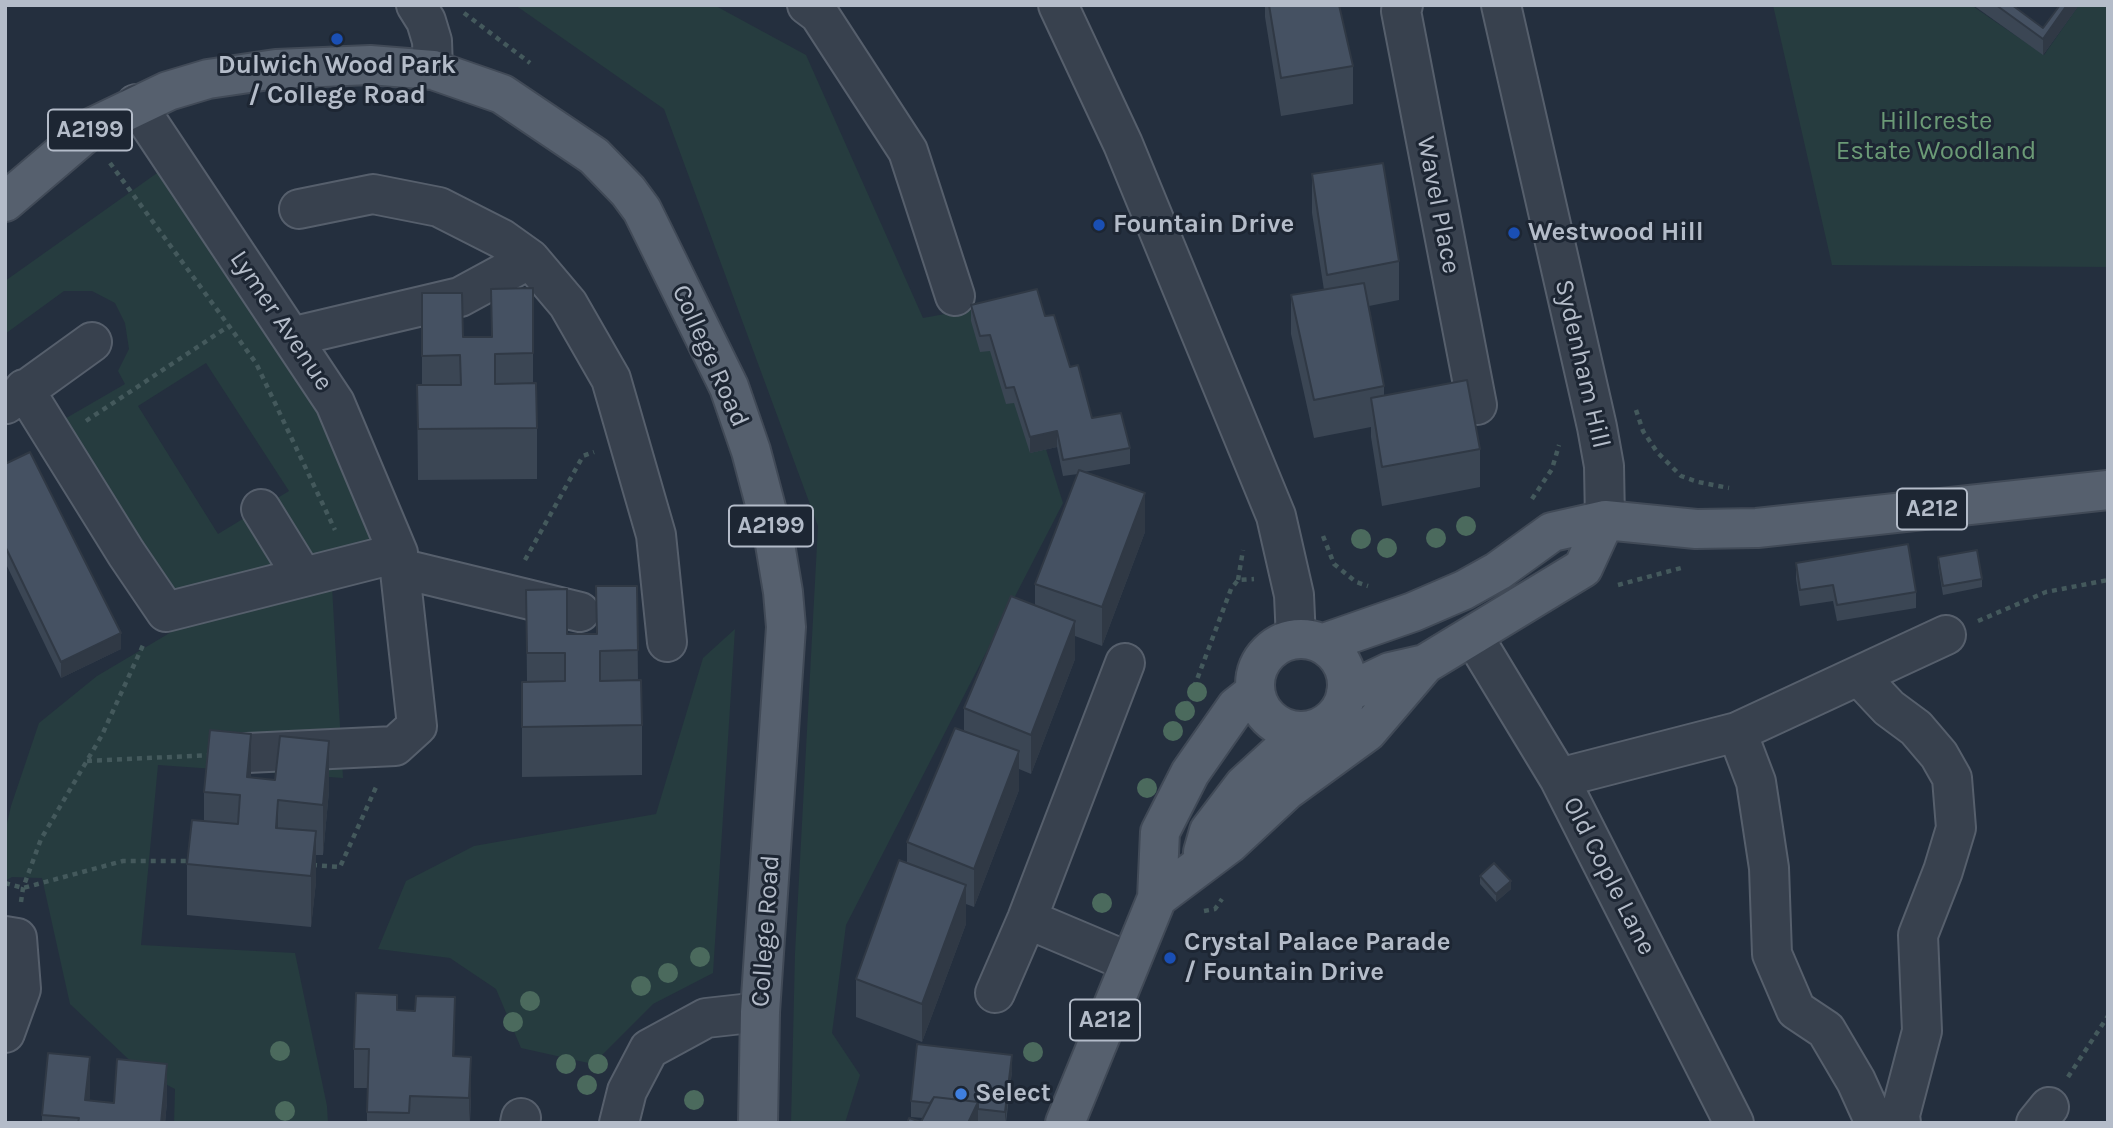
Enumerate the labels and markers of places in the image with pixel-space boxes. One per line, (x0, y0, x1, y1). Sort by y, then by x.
marker: Dulwich Wood Park / College Road (329, 31, 345, 47)
place label: Dulwich Wood Park / College Road (218, 50, 456, 112)
place label: Fountain Drive (1113, 209, 1294, 241)
marker: Fountain Drive (1091, 217, 1107, 233)
place label: Westwood Hill (1528, 217, 1704, 249)
marker: Westwood Hill (1506, 225, 1522, 241)
place label: Crystal Palace Parade / Fountain Drive (1184, 927, 1450, 988)
marker: Crystal Palace Parade / Fountain Drive (1162, 950, 1178, 966)
place label: Select (975, 1078, 1051, 1110)
marker: Select (953, 1086, 969, 1102)

